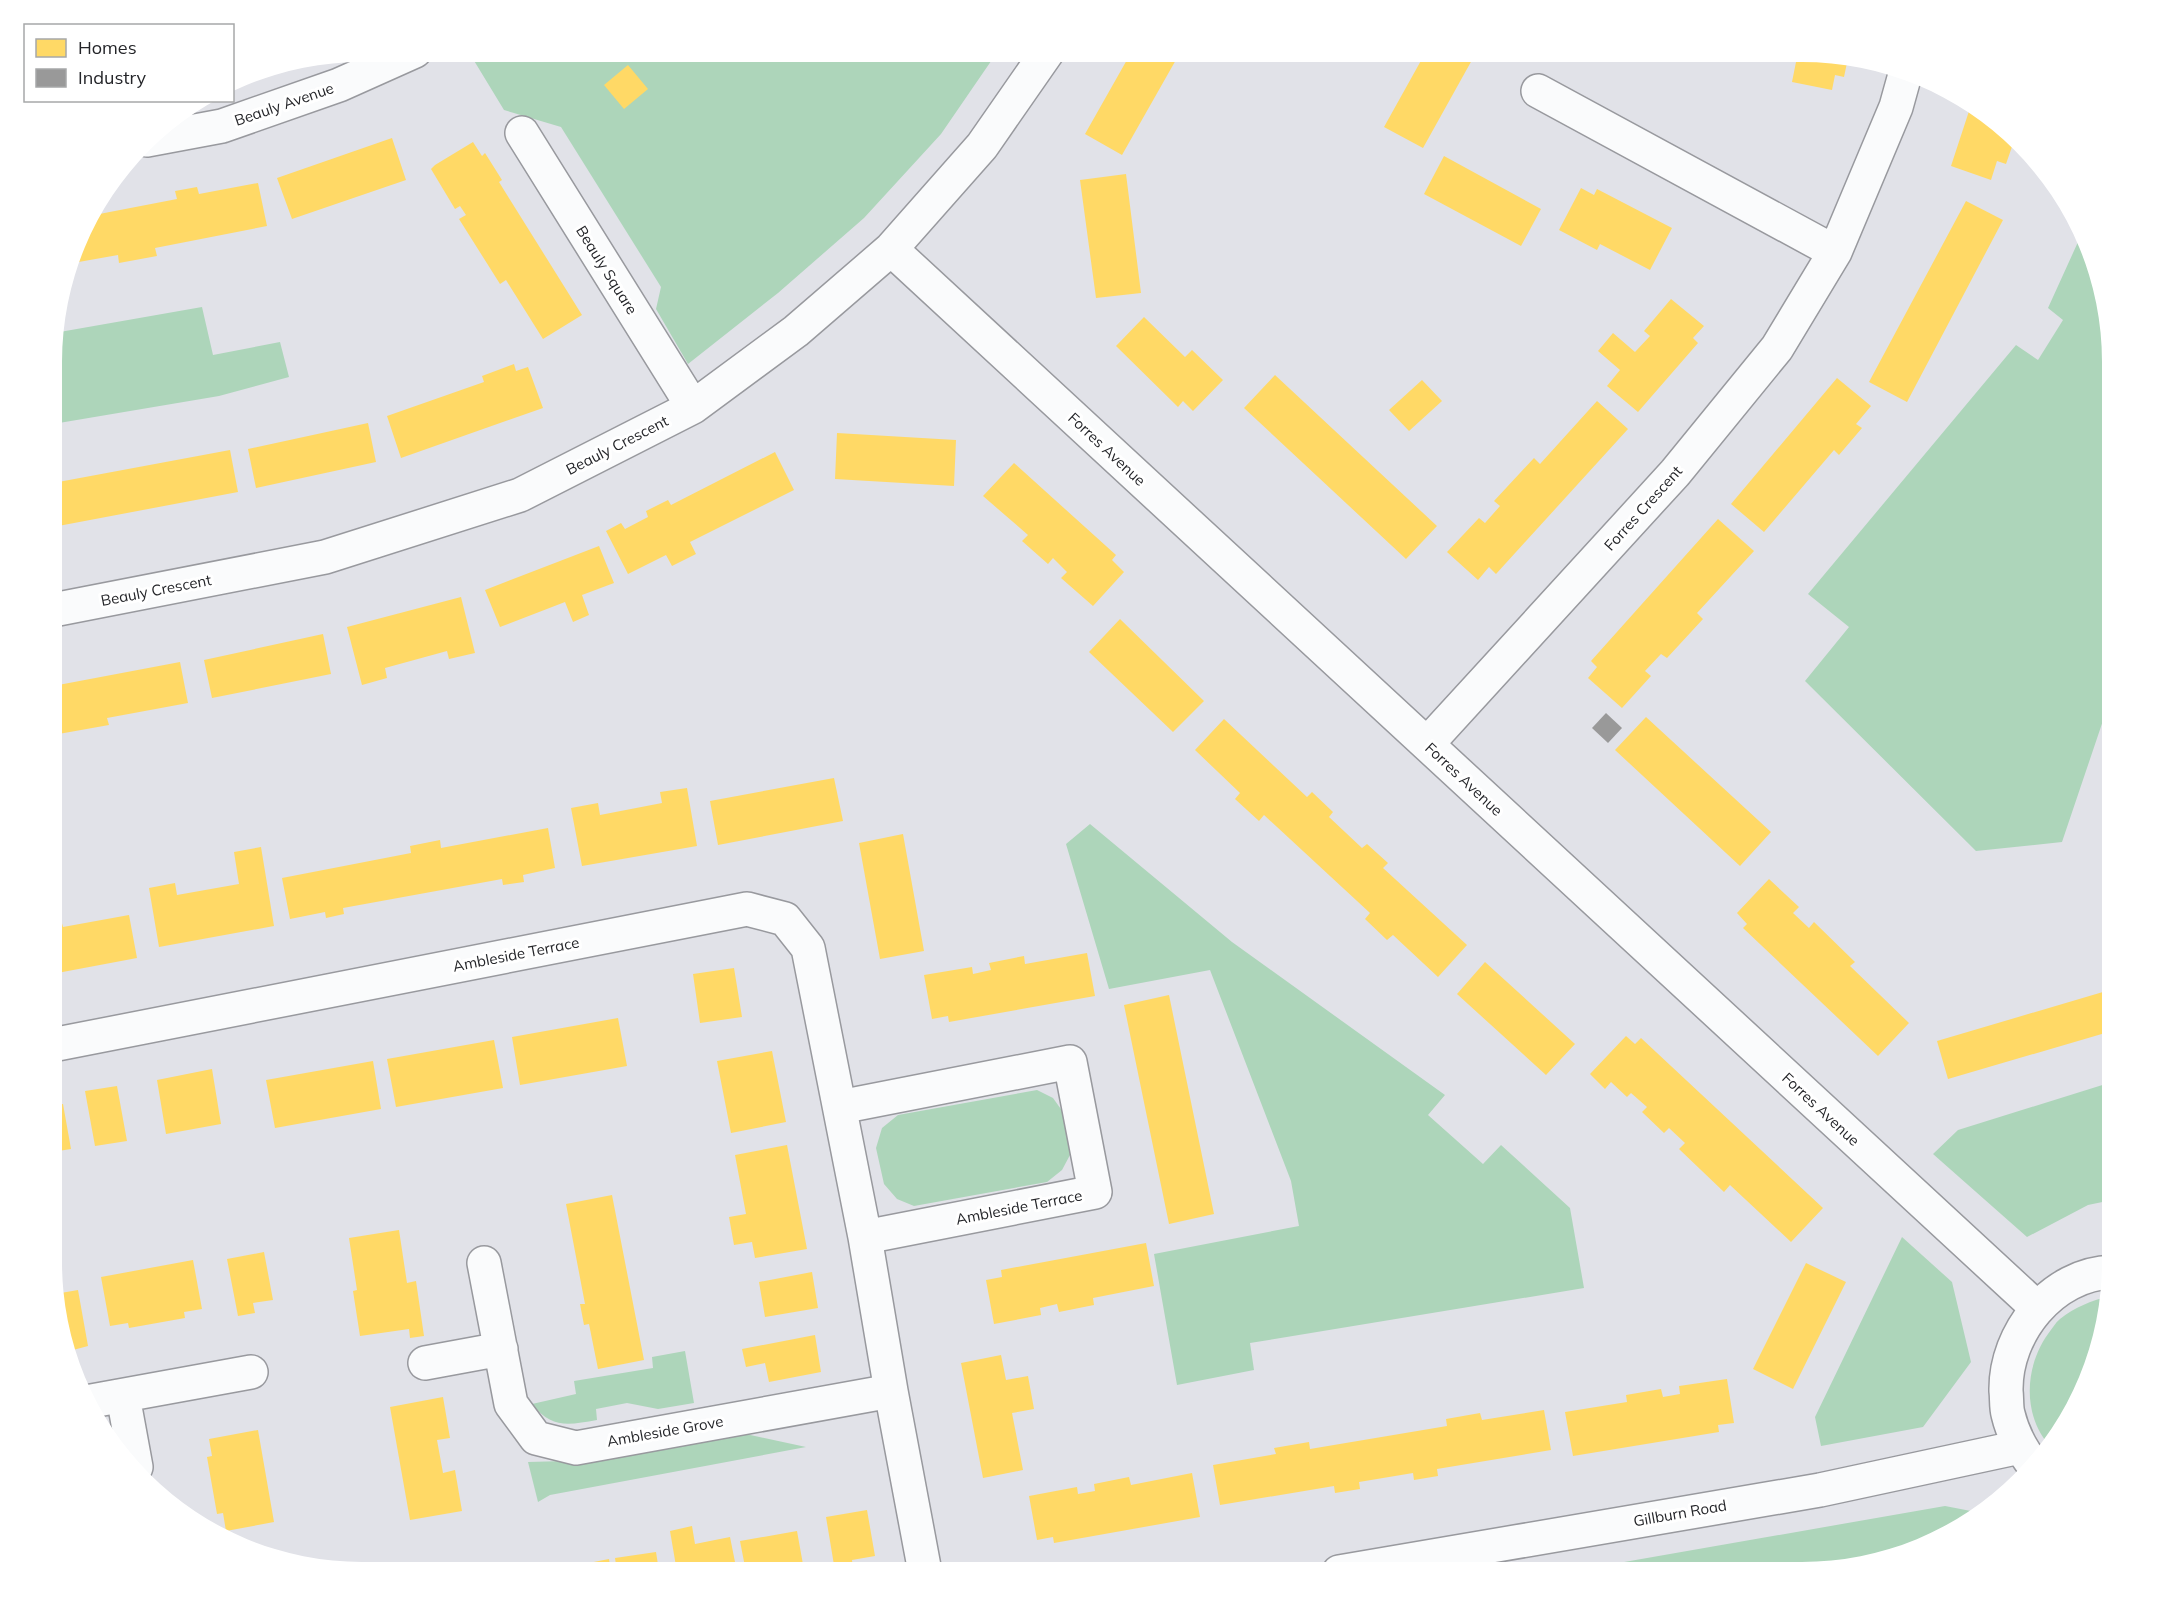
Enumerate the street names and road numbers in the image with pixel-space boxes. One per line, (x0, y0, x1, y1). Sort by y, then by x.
street label: Beauly Avenue (232, 78, 336, 130)
street label: Beauly Square (572, 222, 642, 318)
street label: Forres Avenue (1064, 408, 1150, 490)
street label: Beauly Crescent (563, 411, 671, 479)
street label: Forres Crescent (1600, 462, 1686, 554)
street label: Beauly Crescent (99, 570, 213, 610)
street label: Forres Avenue (1421, 738, 1507, 820)
street label: Ambleside Terrace (451, 932, 581, 976)
street label: Forres Avenue (1778, 1068, 1864, 1150)
street label: Ambleside Terrace (954, 1185, 1084, 1229)
street label: Ambleside Grove (605, 1411, 725, 1451)
street label: Gillburn Road (1632, 1495, 1728, 1531)

